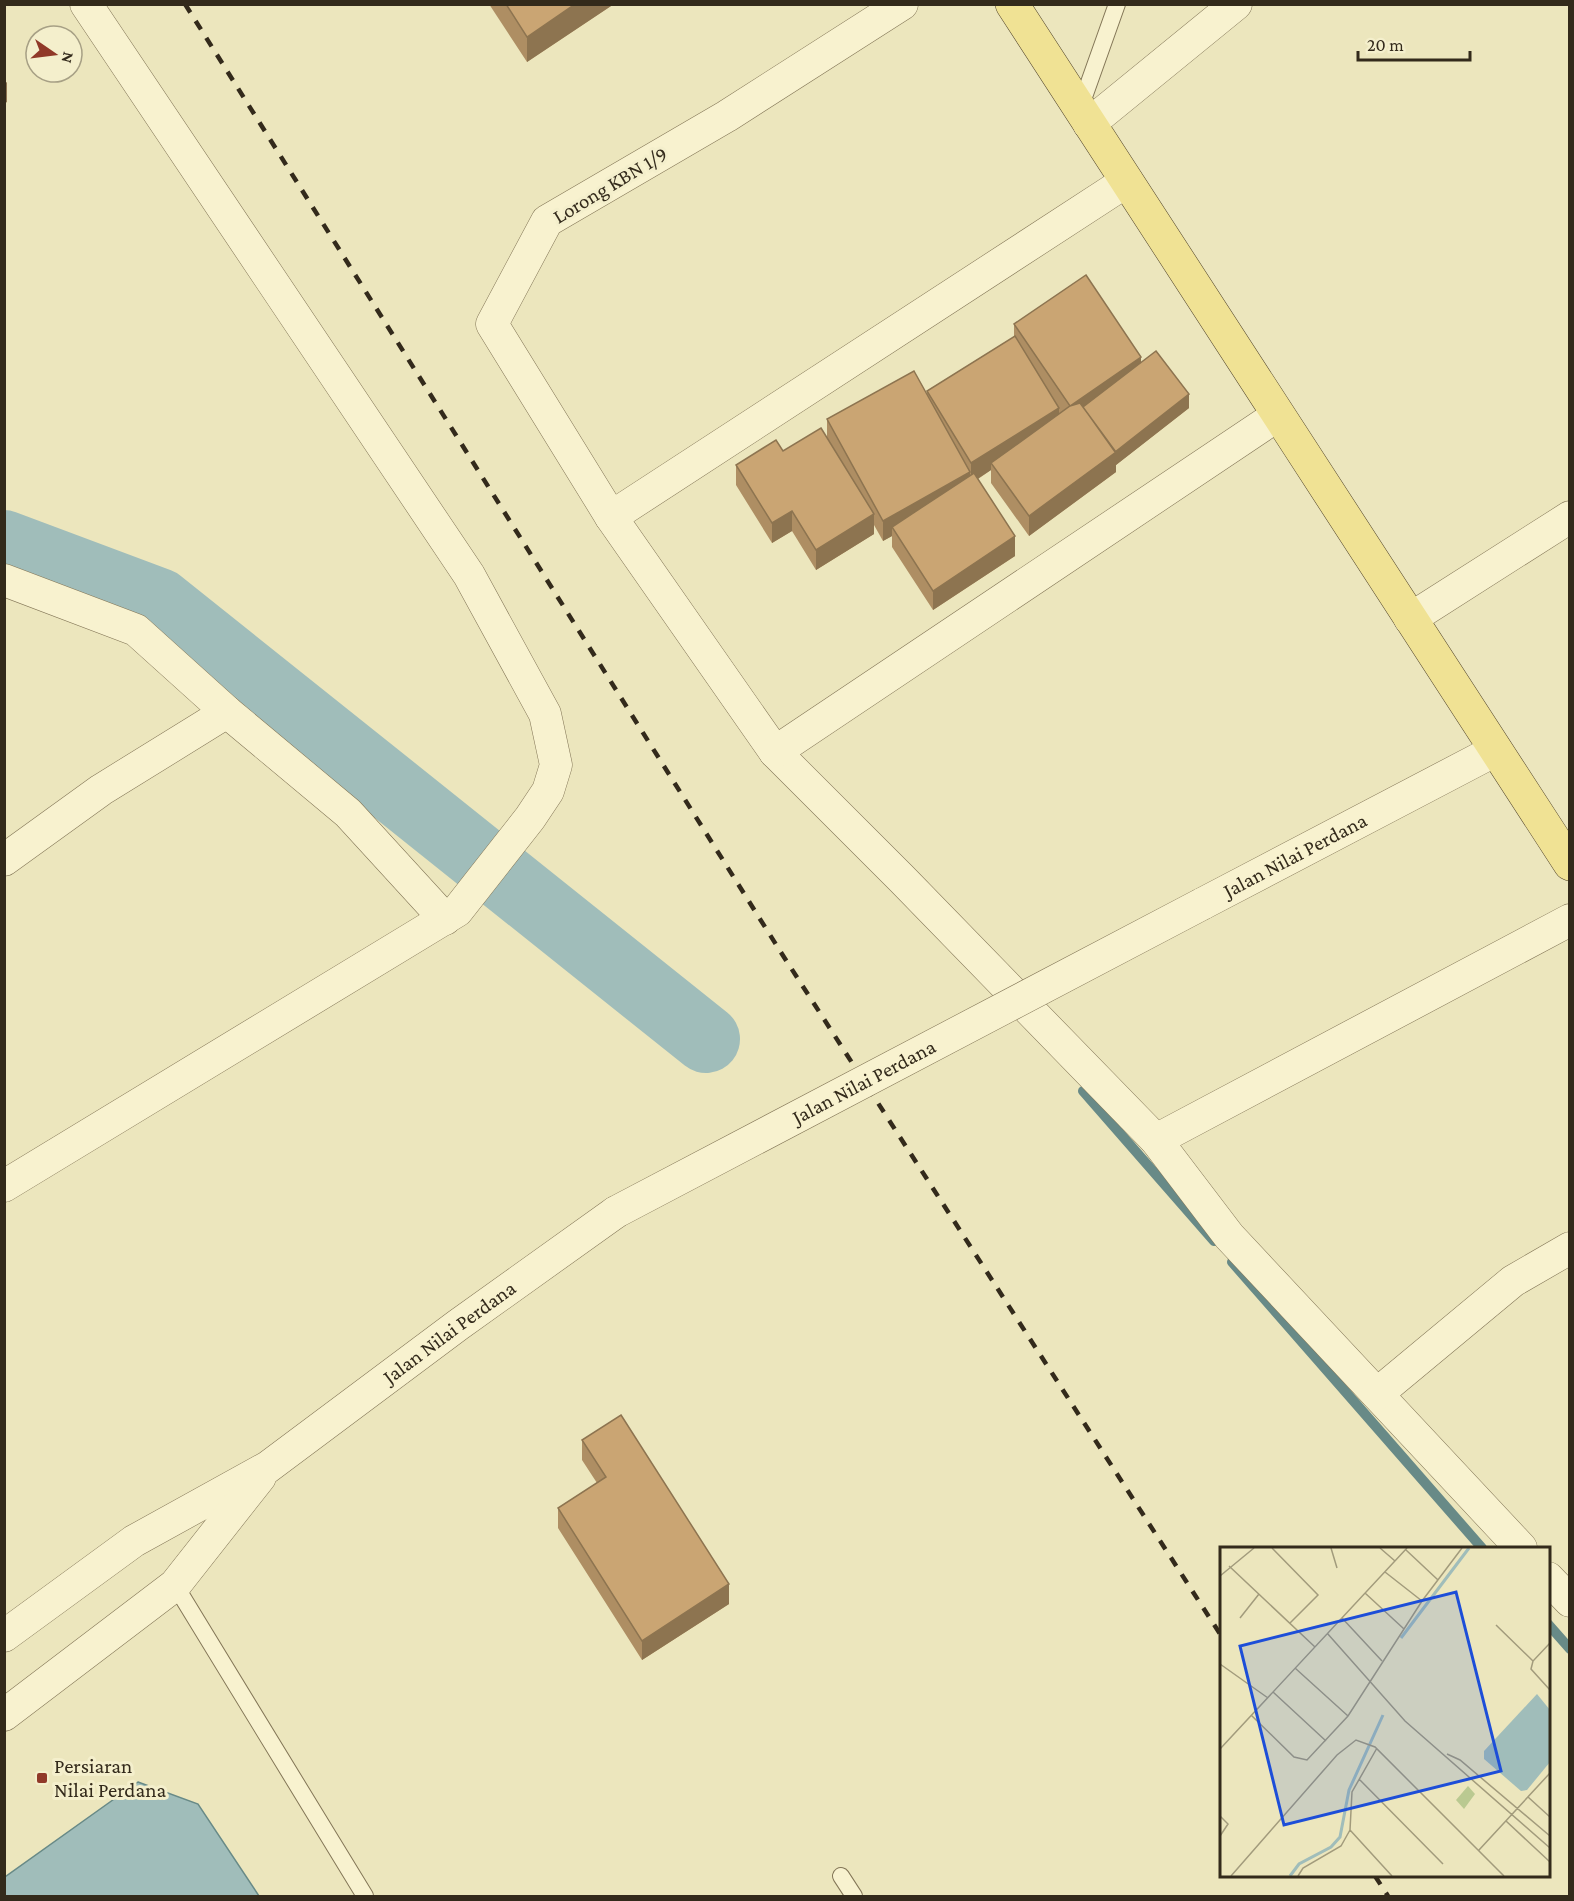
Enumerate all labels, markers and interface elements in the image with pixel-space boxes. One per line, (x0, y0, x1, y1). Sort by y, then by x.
north arrow (24, 24, 84, 84)
scale bar (1358, 24, 1470, 62)
text: 20 m (1367, 35, 1404, 55)
text: N (58, 50, 78, 65)
street label: Lorong KBN 1/9 (548, 141, 672, 229)
street label: Jalan Nilai Perdana (1217, 808, 1371, 904)
street label: Jalan Nilai Perdana (786, 1034, 940, 1130)
street label: Jalan Nilai Perdana (377, 1275, 521, 1390)
inset map (1220, 1547, 1550, 1877)
place label: Persiaran Nilai Perdana (54, 1754, 166, 1802)
marker: Persiaran Nilai Perdana (35, 1771, 49, 1785)

